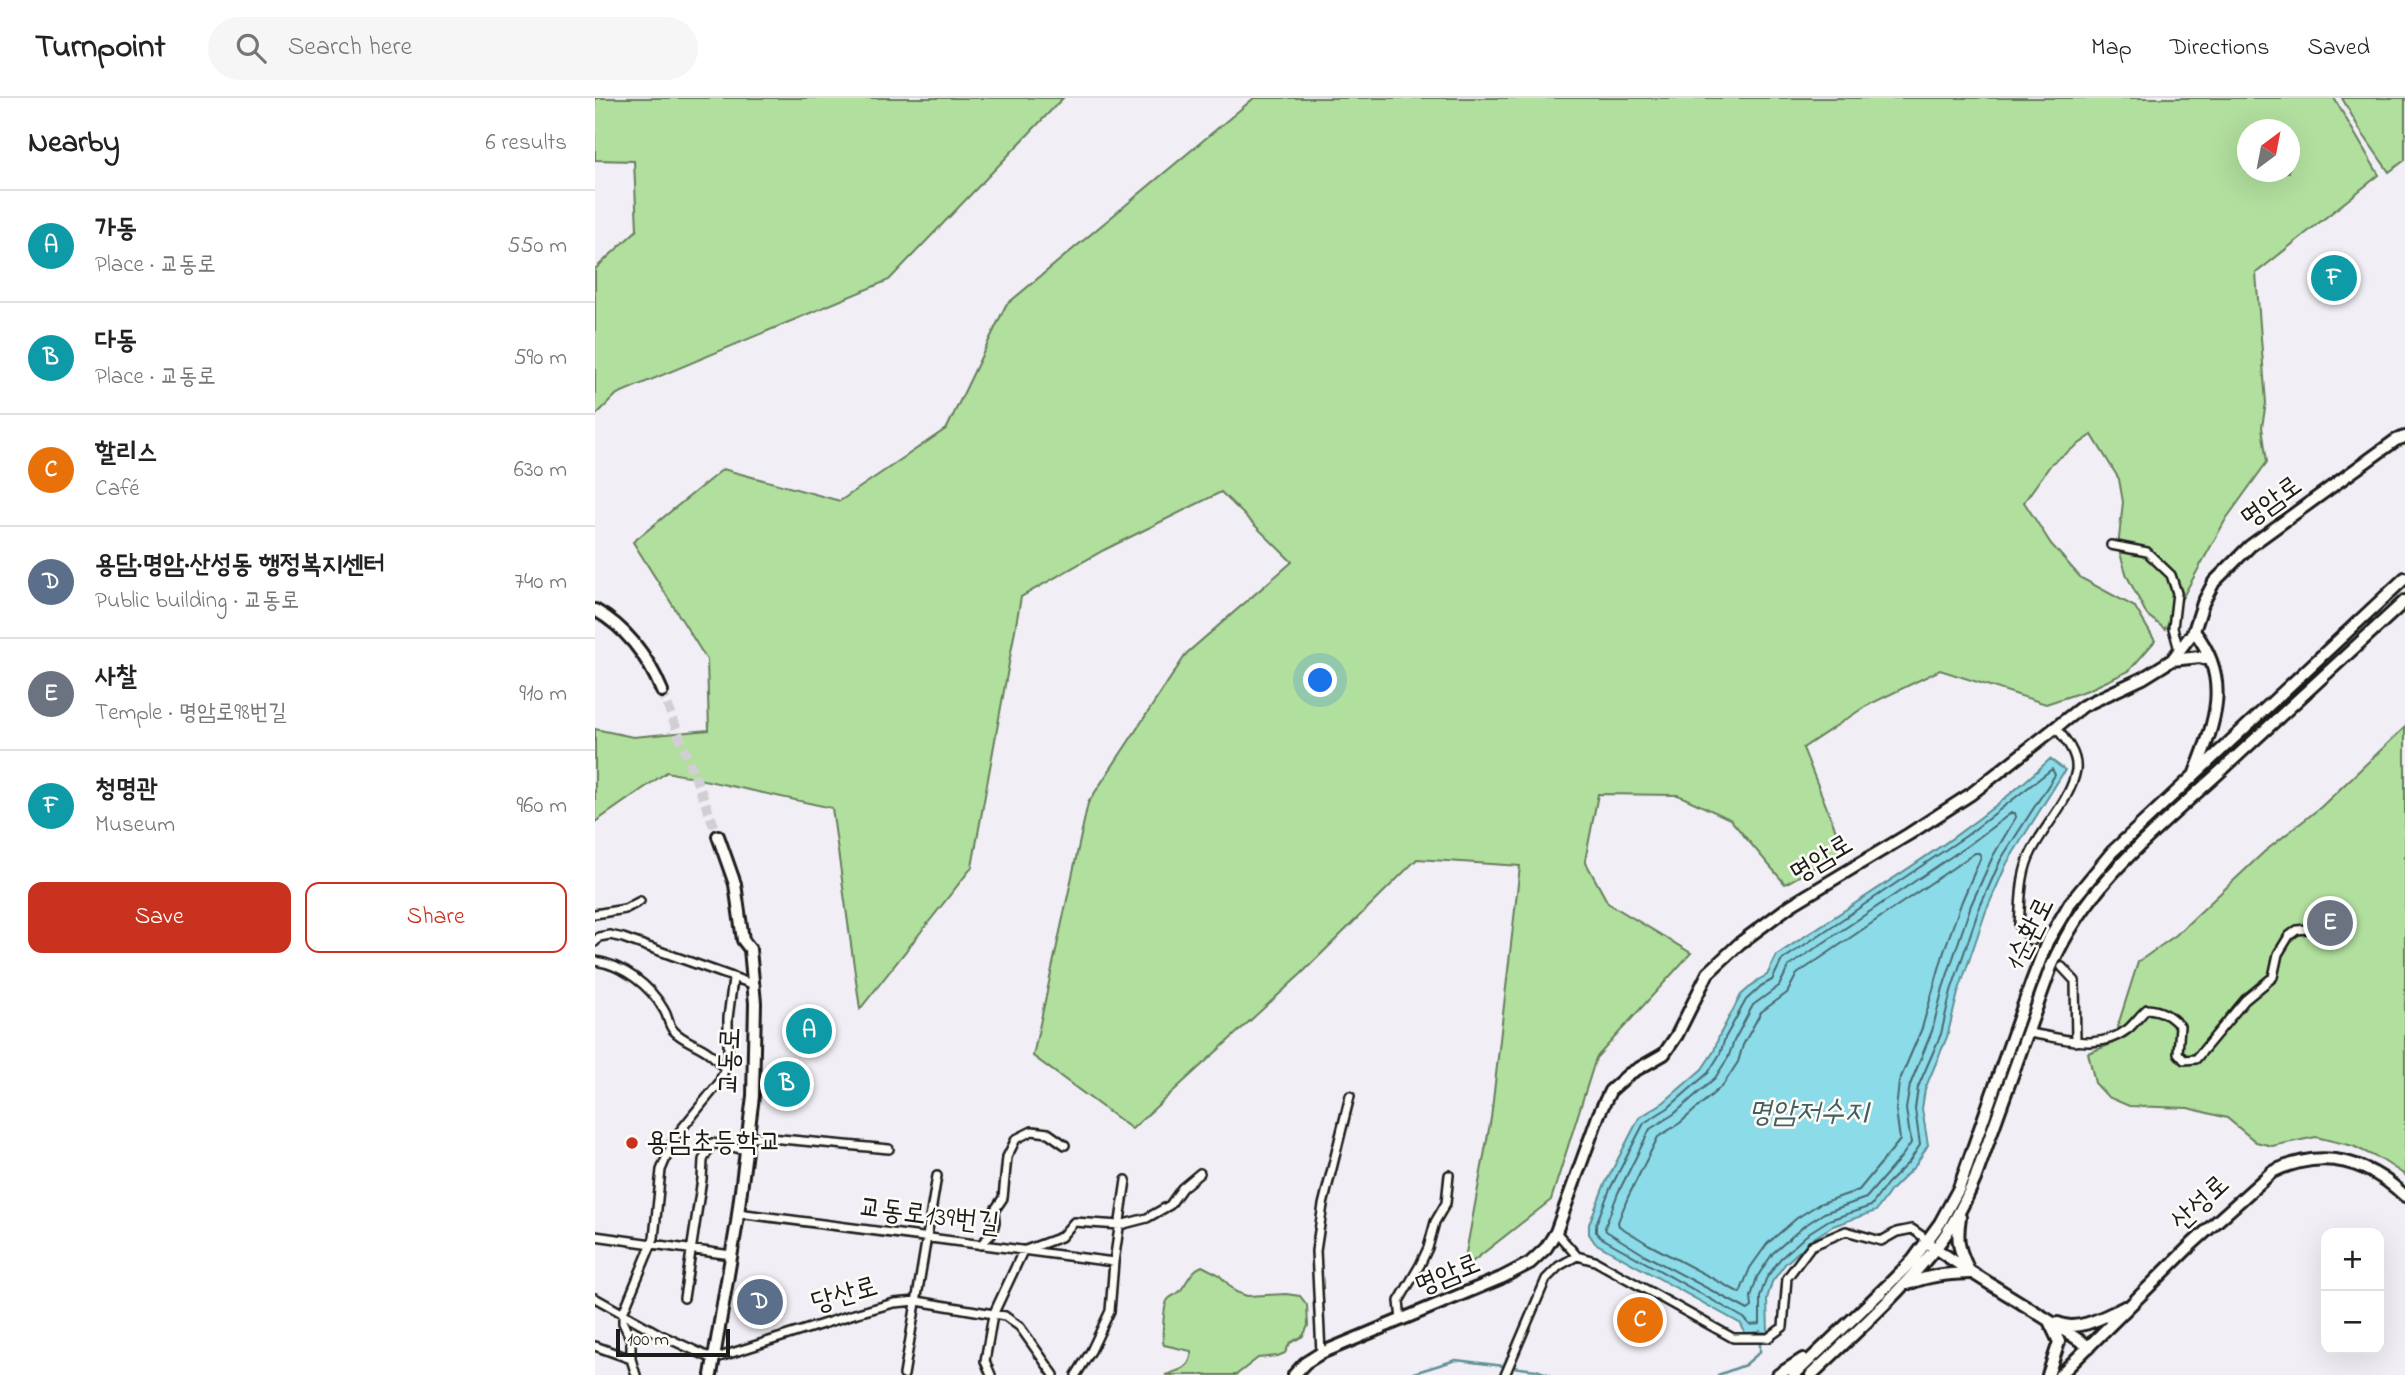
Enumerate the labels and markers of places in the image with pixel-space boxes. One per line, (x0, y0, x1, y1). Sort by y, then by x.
pin: F (2311, 252, 2357, 304)
pin: E (2307, 897, 2353, 949)
pin: A (786, 1005, 832, 1057)
pin: B (764, 1058, 810, 1110)
place label: 용담초등학교 (646, 1123, 781, 1164)
marker: 용담초등학교 (624, 1135, 640, 1151)
pin: D (737, 1276, 783, 1328)
pin: C (1617, 1294, 1663, 1346)

